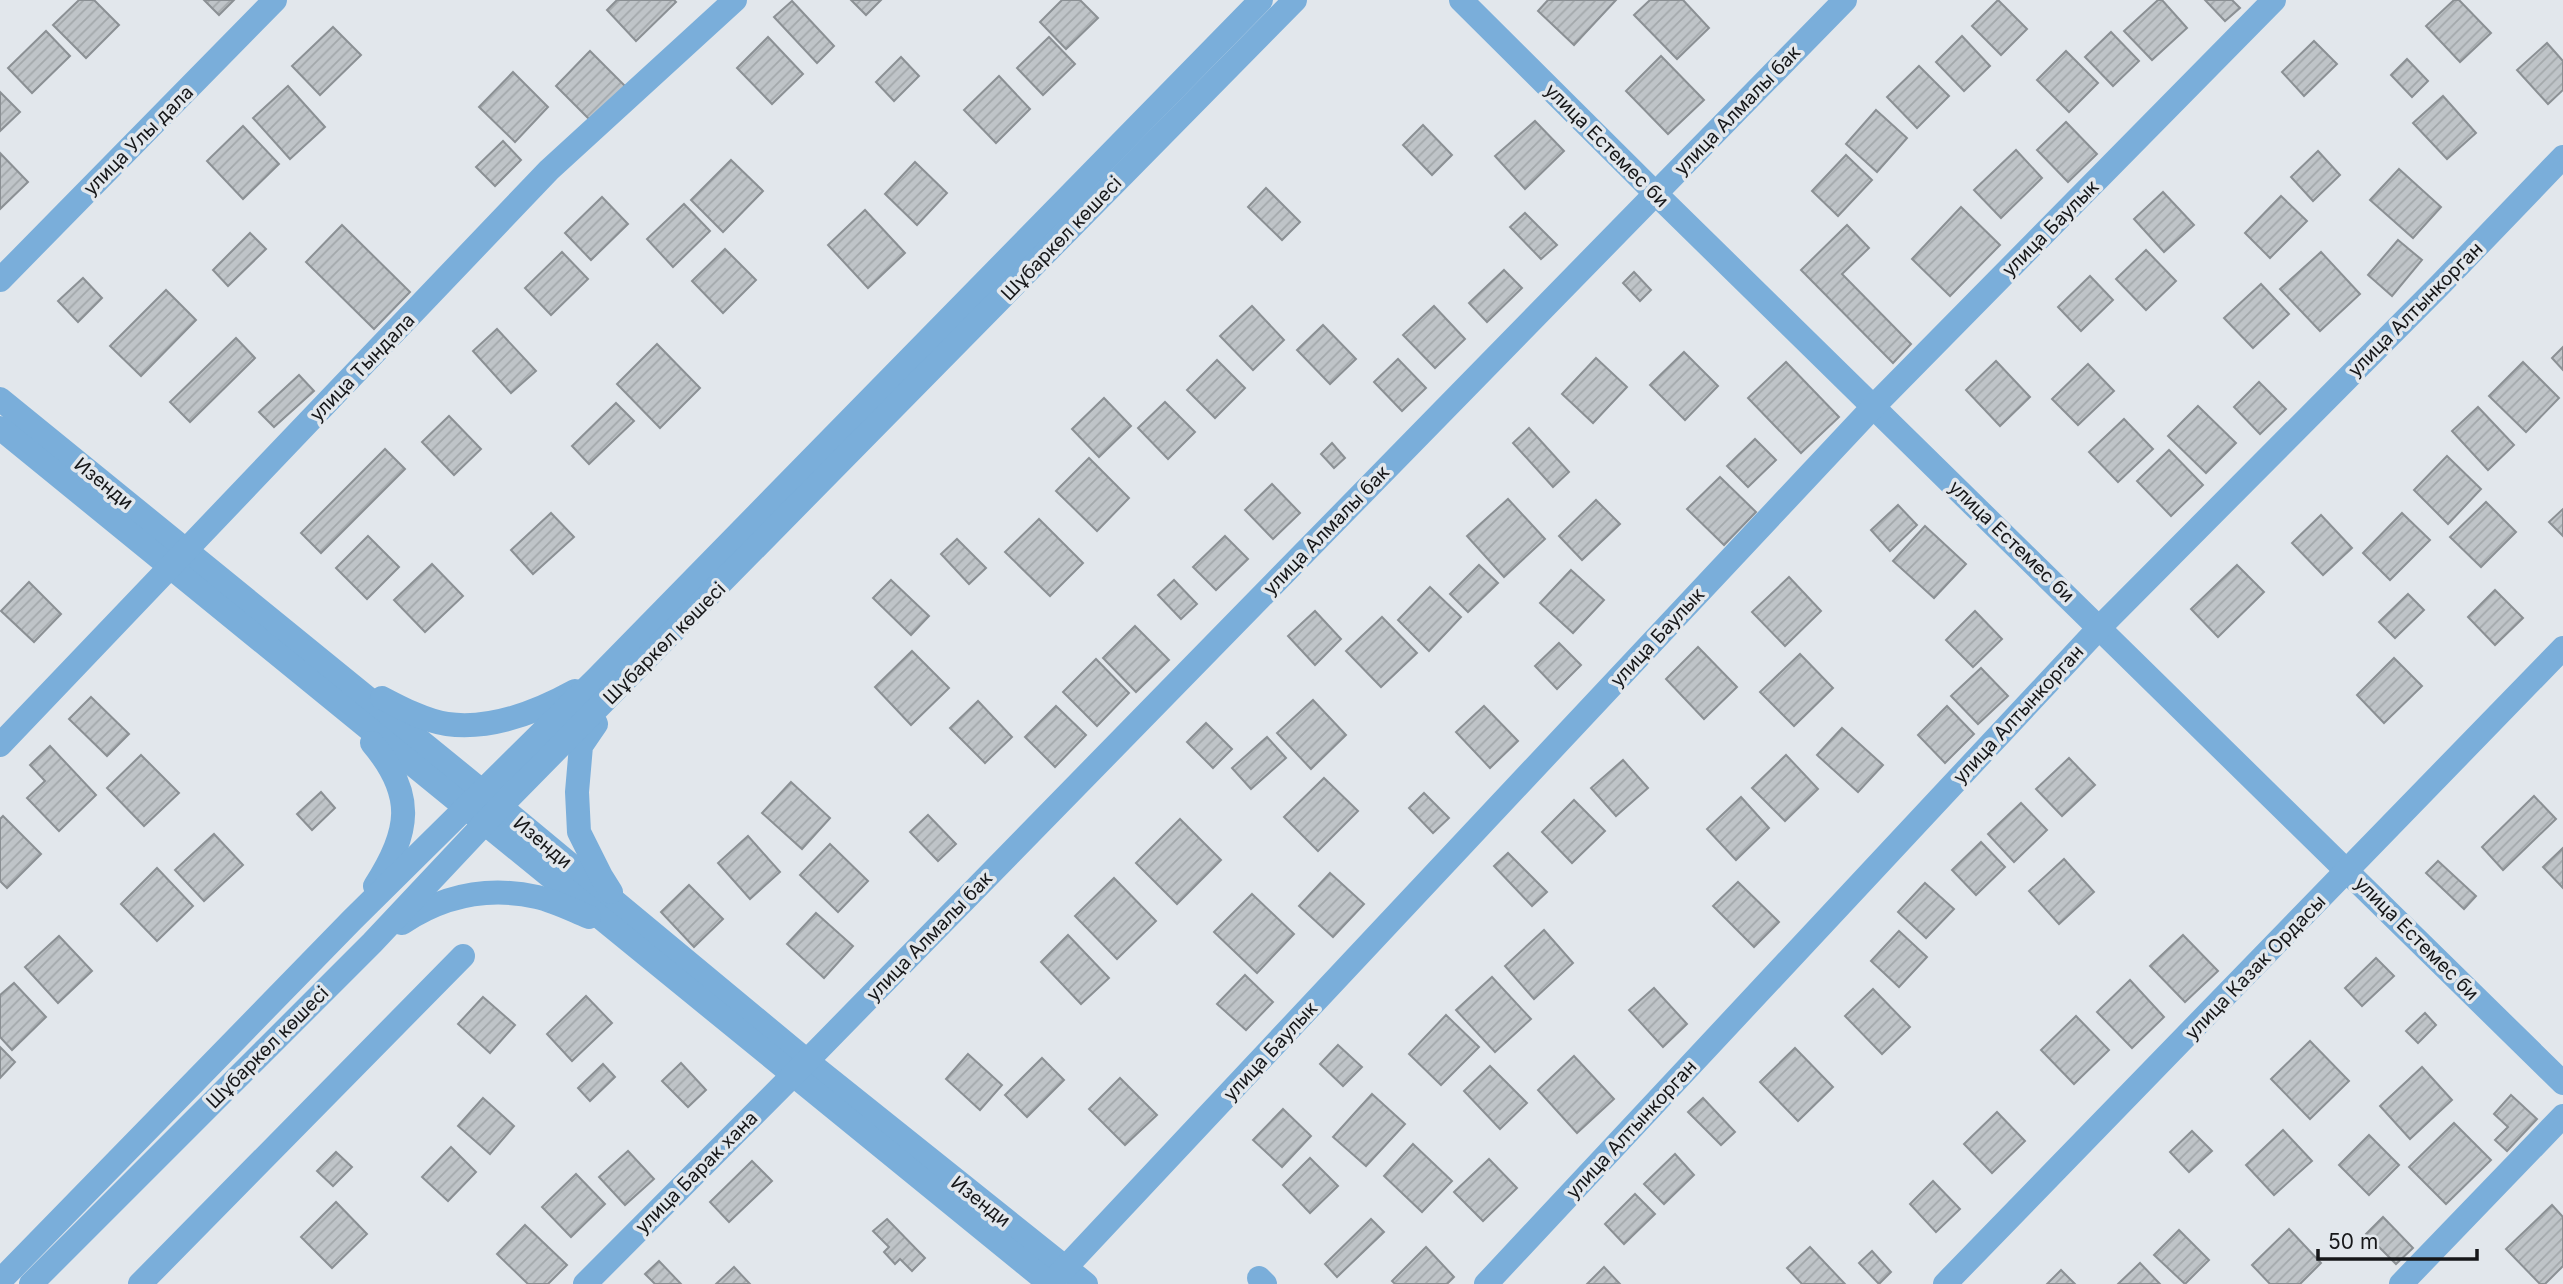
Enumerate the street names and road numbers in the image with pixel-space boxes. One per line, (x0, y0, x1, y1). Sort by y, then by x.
street label: улица Алмалы бак (1670, 40, 1806, 180)
street label: улица Естемес би (1540, 79, 1673, 212)
street label: улица Улы дала (79, 81, 198, 200)
street label: Шұбаркөл көшесі (996, 172, 1126, 305)
street label: улица Баулык (1997, 175, 2104, 281)
street label: улица Алтынкорган (2343, 237, 2487, 381)
street label: улица Тындала (305, 309, 420, 426)
street label: Изенди (70, 453, 138, 514)
street label: улица Алмалы бак (1259, 460, 1395, 600)
street label: улица Естемес би (1944, 476, 2079, 607)
street label: Шұбаркөл көшесі (598, 577, 730, 709)
street label: улица Баулык (1606, 583, 1710, 692)
street label: улица Алтынкорган (1948, 640, 2088, 788)
street label: Изенди (509, 811, 577, 873)
street label: улица Алмалы бак (862, 866, 998, 1006)
street label: улица Естемес би (2350, 872, 2483, 1005)
street label: улица Казак Ордасы (2180, 890, 2330, 1044)
street label: Шұбаркөл көшесі (201, 981, 333, 1113)
street label: улица Баулык (1219, 997, 1323, 1106)
street label: улица Алтынкорган (1561, 1055, 1701, 1203)
street label: улица Барак хана (630, 1106, 762, 1238)
street label: Изенди (946, 1171, 1015, 1232)

